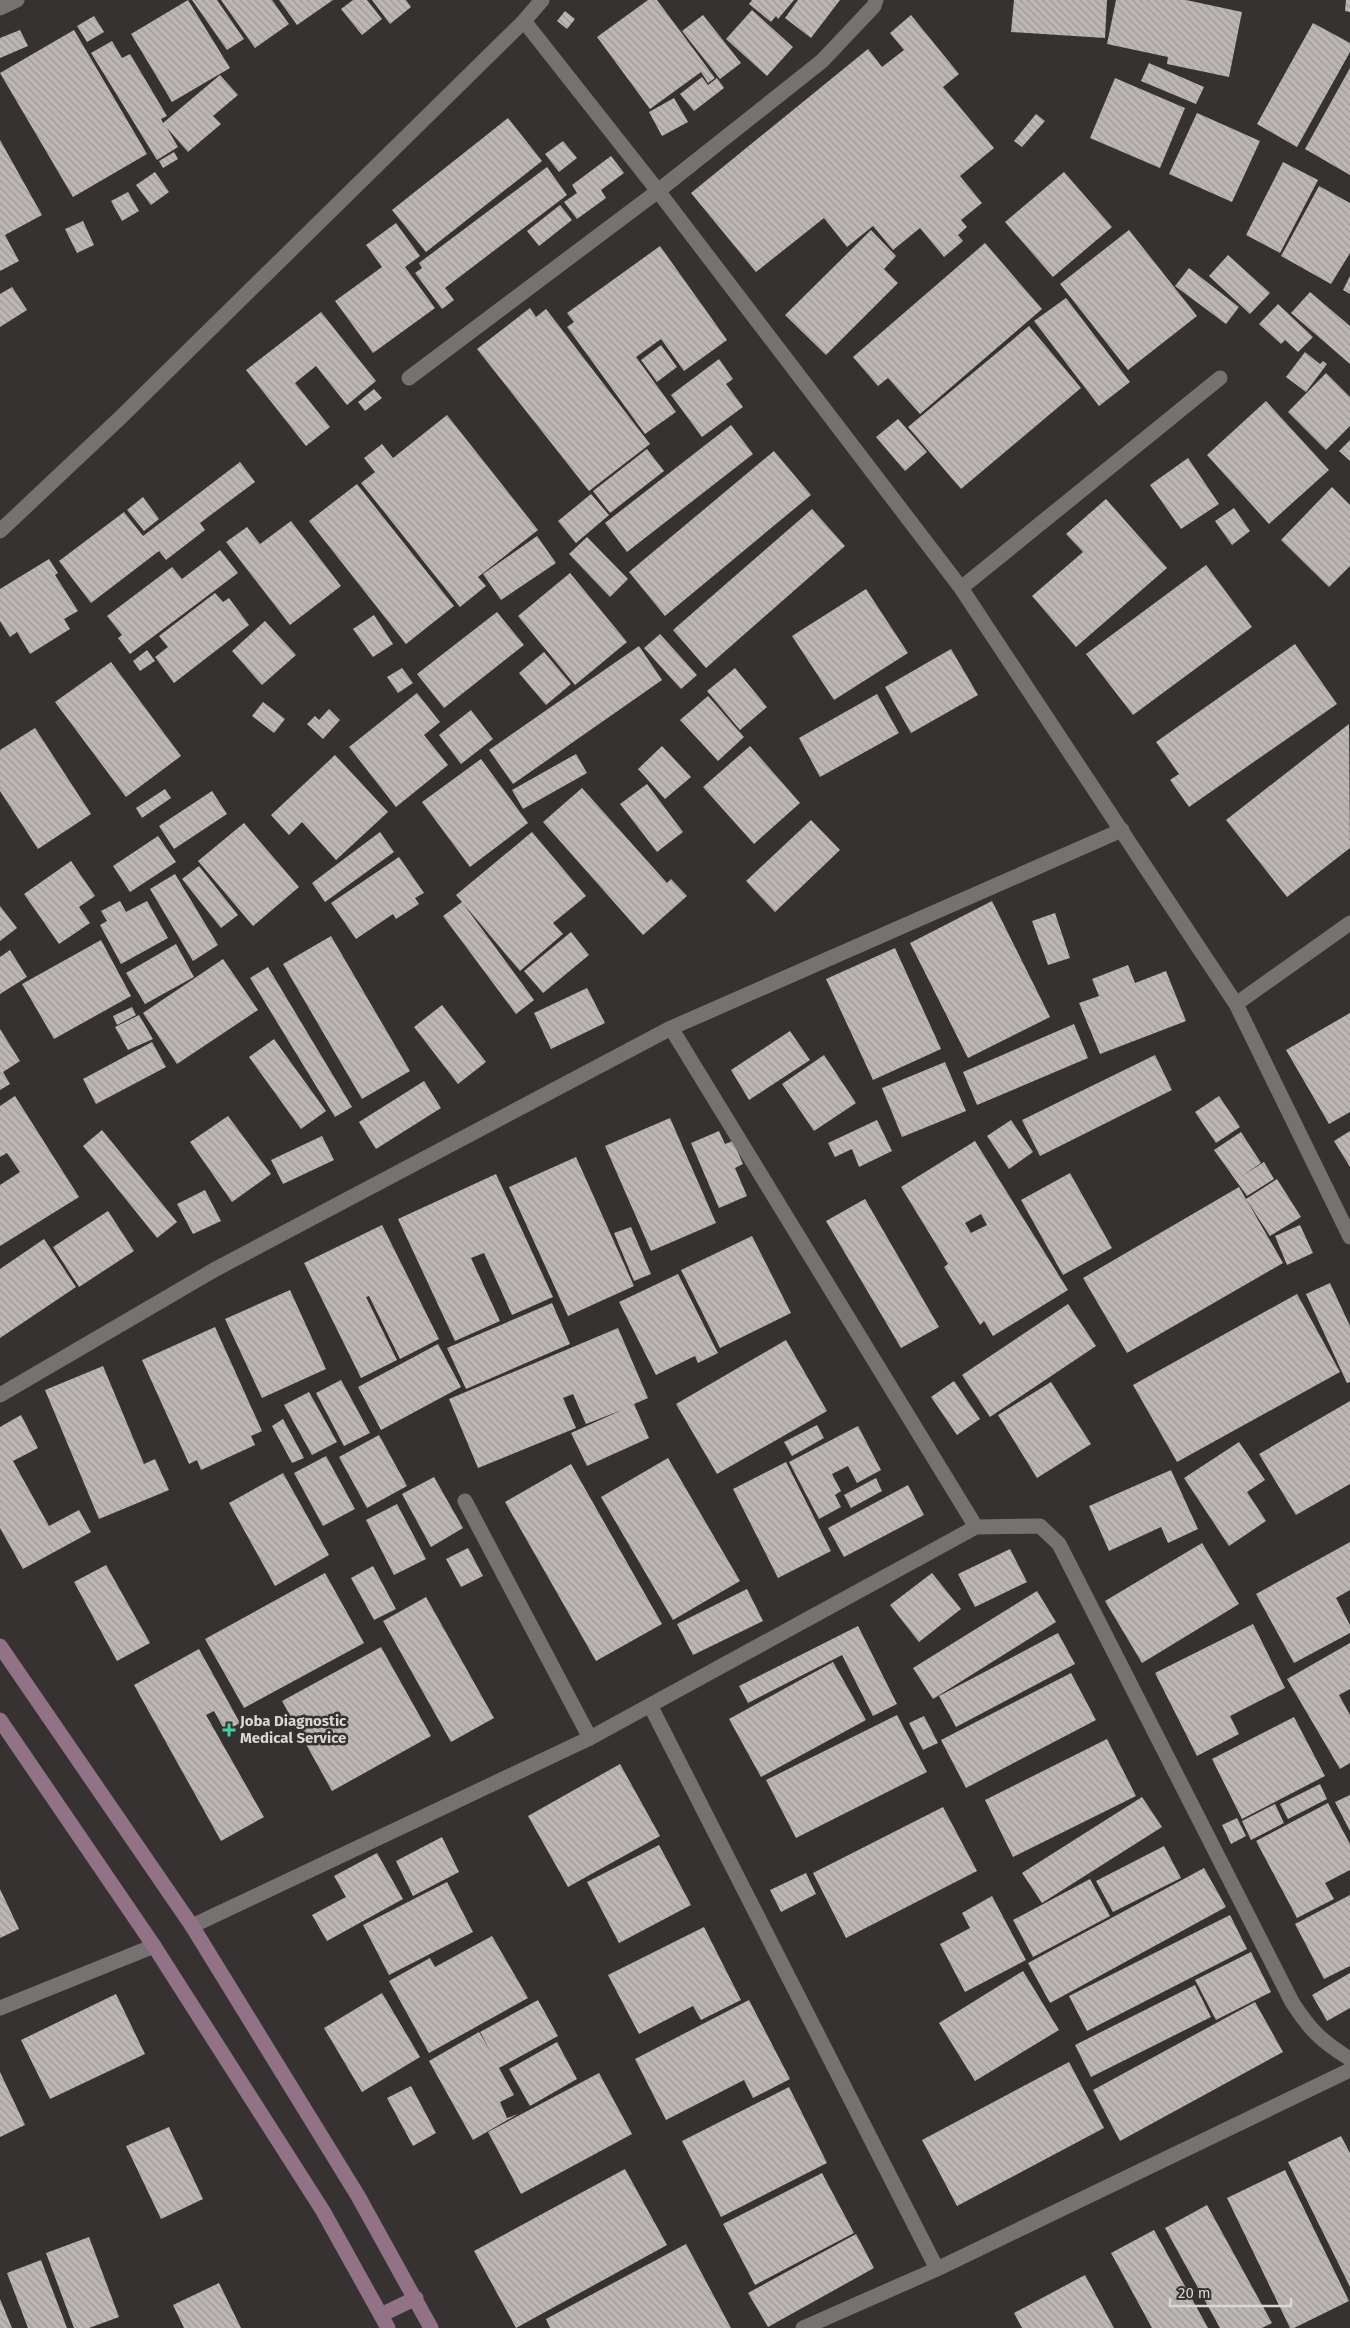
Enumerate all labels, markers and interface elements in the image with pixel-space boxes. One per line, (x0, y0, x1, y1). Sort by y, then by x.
place label: Joba Diagnostic Medical Service (239, 1712, 347, 1747)
marker: Joba Diagnostic Medical Service (222, 1723, 236, 1737)
scale bar (1170, 2276, 1291, 2308)
text: 20 m (1178, 2284, 1211, 2302)

